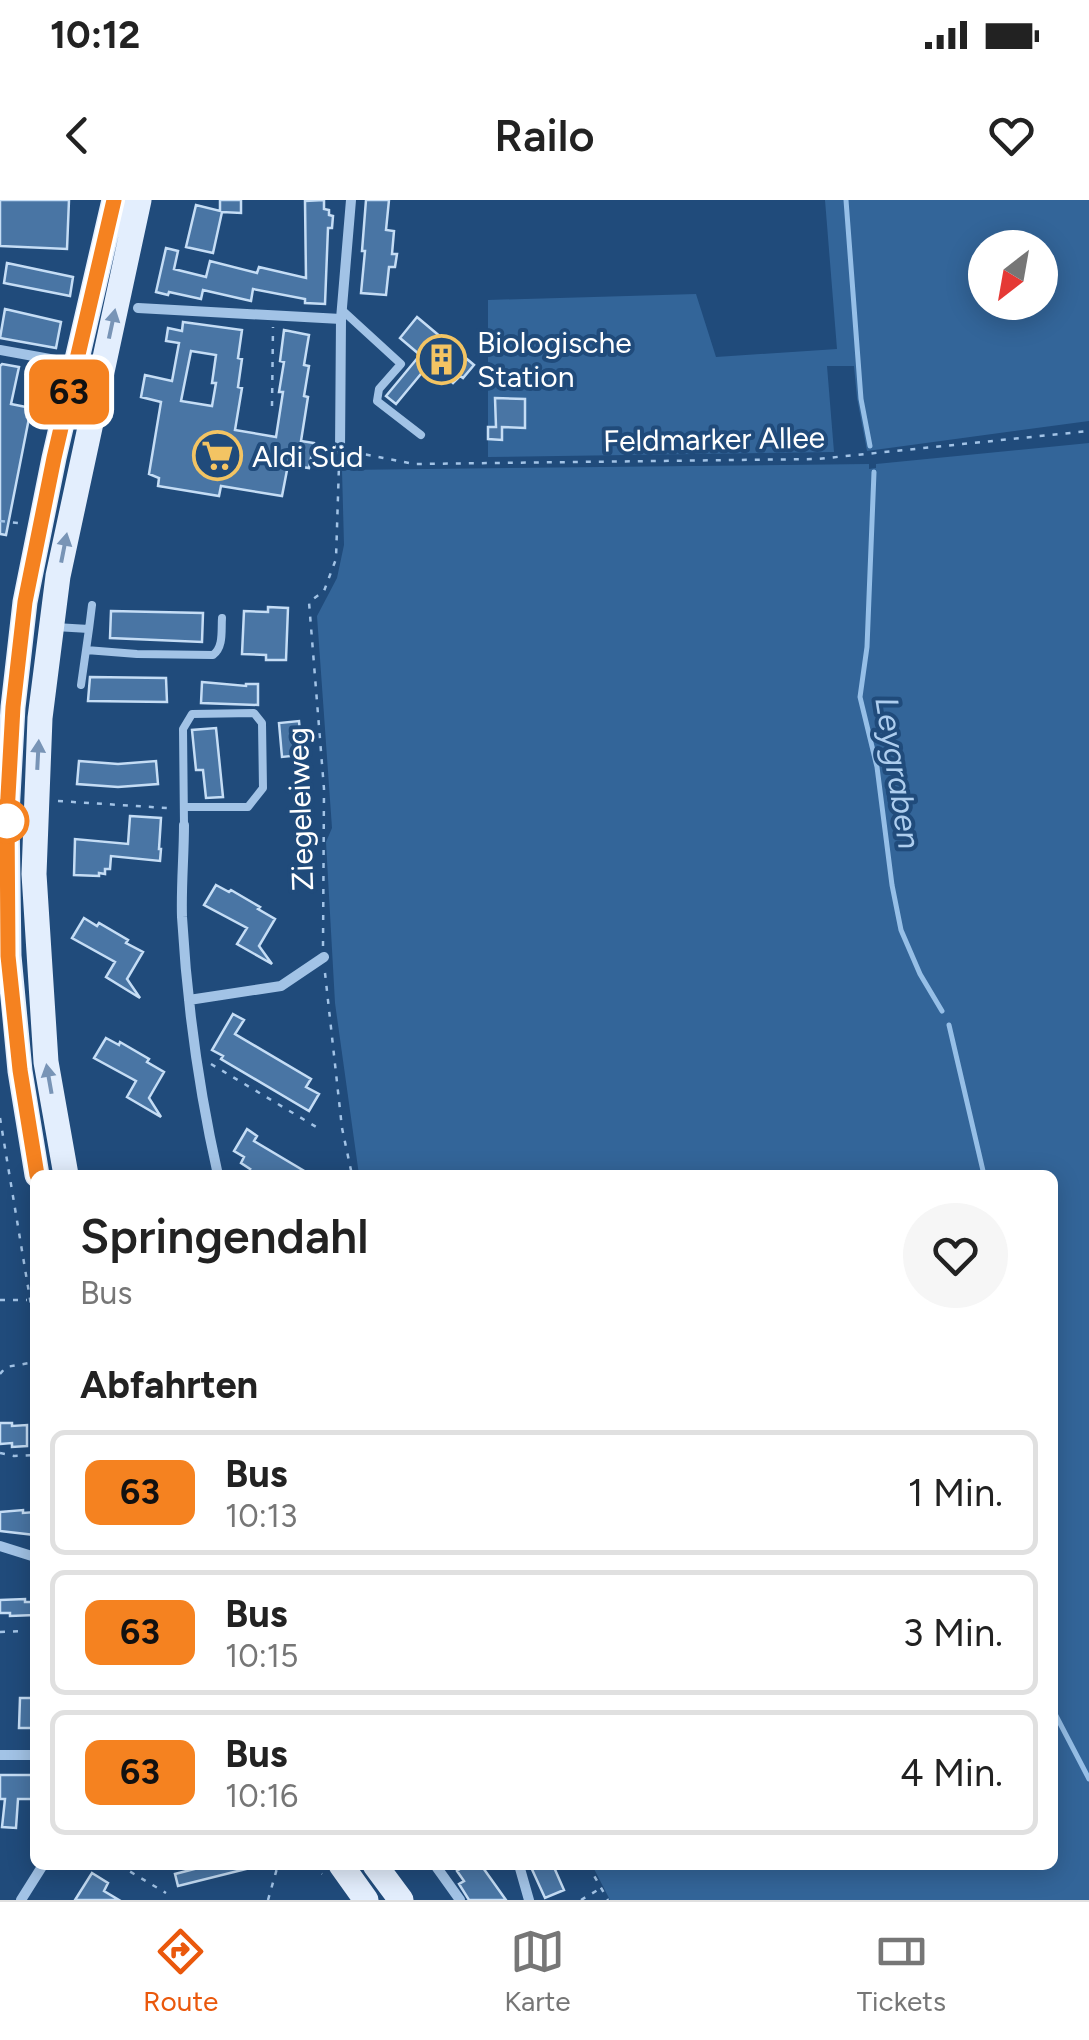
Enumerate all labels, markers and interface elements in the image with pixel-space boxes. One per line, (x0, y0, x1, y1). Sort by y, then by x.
text: 10:12 (50, 12, 140, 58)
icon: back (50, 108, 105, 163)
text: Railo (494, 108, 595, 162)
icon: heart (984, 108, 1039, 163)
north arrow (968, 230, 1058, 320)
map controls (968, 230, 1058, 320)
one-way arrow (105, 308, 120, 339)
place label: Biologische Station (477, 324, 632, 395)
building icon: Biologische Station (416, 333, 468, 385)
line badge: 63 (24, 360, 114, 424)
text: 63 (49, 371, 89, 413)
street label: Feldmarker Allee (603, 419, 825, 459)
supermarket icon: Aldi Süd (191, 430, 243, 482)
place label: Aldi Süd (252, 438, 364, 475)
one-way arrow (56, 532, 72, 563)
water label: Leygraben (867, 694, 929, 852)
street label: Ziegeleiweg (279, 727, 321, 891)
one-way arrow (31, 738, 47, 770)
unlabelled marker (0, 800, 28, 842)
one-way arrow (41, 1063, 56, 1094)
button: heart (903, 1203, 1008, 1308)
text: Springendahl (80, 1207, 369, 1265)
text: Bus (80, 1274, 132, 1312)
text: Abfahrten (80, 1362, 258, 1408)
text: Bus (225, 1451, 288, 1497)
text: 1 Min. (908, 1470, 1003, 1516)
text: 63 (120, 1471, 160, 1513)
text: 10:13 (225, 1497, 297, 1535)
text: Bus (225, 1591, 288, 1637)
text: 3 Min. (903, 1610, 1003, 1656)
text: 63 (120, 1611, 160, 1653)
text: 10:15 (225, 1637, 298, 1675)
text: Bus (225, 1731, 288, 1777)
text: 4 Min. (900, 1750, 1003, 1796)
text: 63 (120, 1751, 160, 1793)
text: 10:16 (225, 1777, 298, 1815)
tab: Route (143, 1924, 218, 2018)
tab: Karte (504, 1924, 571, 2018)
tab: Tickets (857, 1924, 946, 2018)

